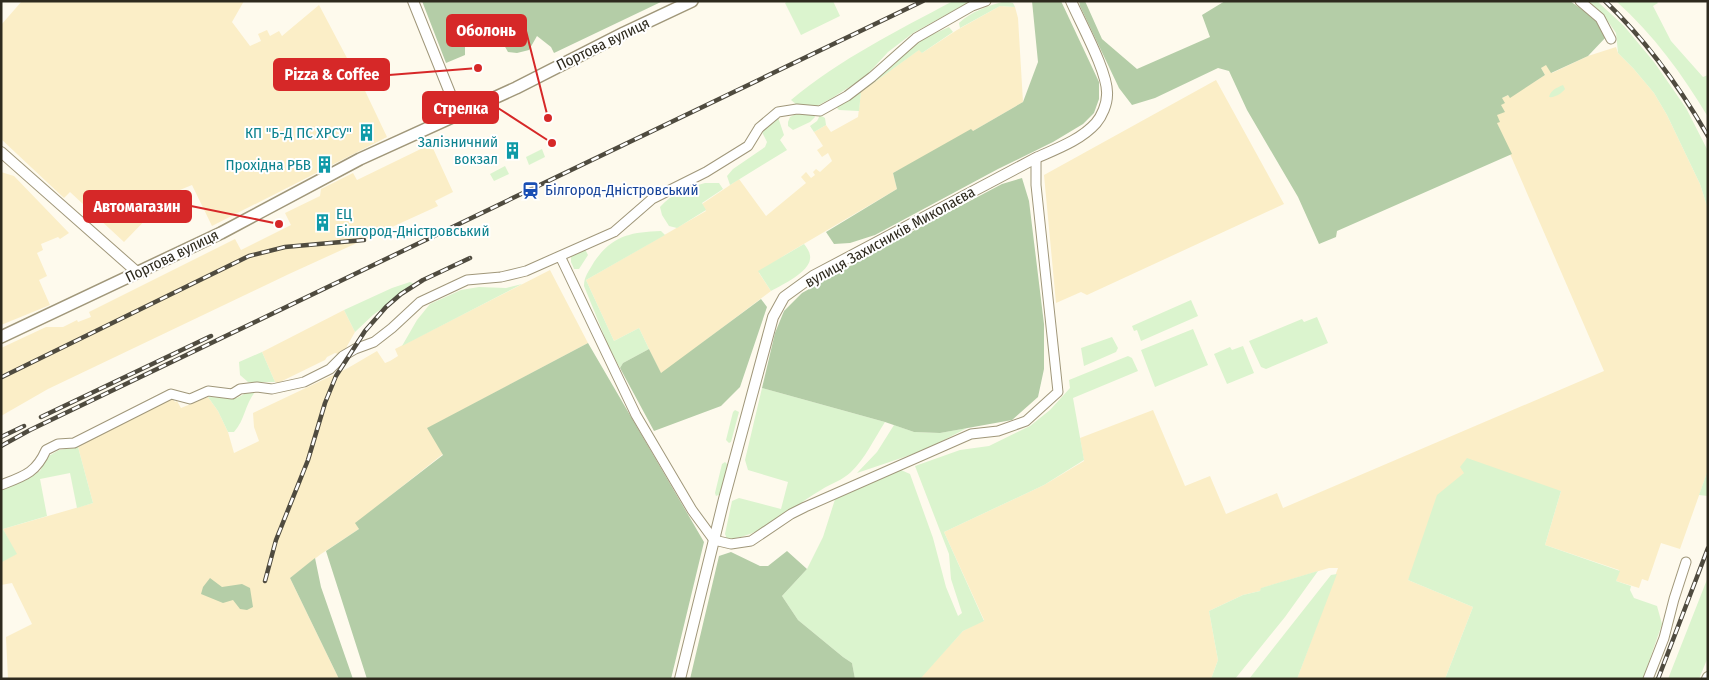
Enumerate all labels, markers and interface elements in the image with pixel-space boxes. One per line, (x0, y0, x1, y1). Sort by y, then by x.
street label: Портова вулиця (553, 14, 653, 74)
callout: Оболонь (447, 15, 526, 46)
text: Оболонь (456, 21, 516, 40)
callout: Pizza & Coffee (274, 59, 389, 90)
text: Pizza & Coffee (285, 65, 379, 84)
callout: Стрелка (423, 92, 498, 123)
text: Стрелка (433, 99, 489, 118)
building icon: КП "Б-Д ПС ХРСУ" (356, 123, 376, 143)
place label: КП "Б-Д ПС ХРСУ" (245, 124, 352, 142)
place label: Залізничний вокзал (418, 133, 498, 168)
building icon: Залізничний вокзал (502, 141, 522, 161)
building icon: Прохідна РБВ (315, 155, 335, 175)
place label: Прохідна РБВ (226, 156, 311, 174)
station icon: Білгород-Дністровський (521, 180, 541, 200)
place label: Білгород-Дністровський (545, 181, 698, 199)
street label: вулиця Захисників Миколаєва (802, 183, 978, 291)
callout: Автомагазин (84, 191, 191, 222)
text: Автомагазин (92, 197, 181, 216)
place label: ЕЦ Білгород-Дністровський (336, 205, 489, 240)
building icon: ЕЦ Білгород-Дністровський (312, 213, 332, 233)
street label: Портова вулиця (122, 226, 222, 286)

